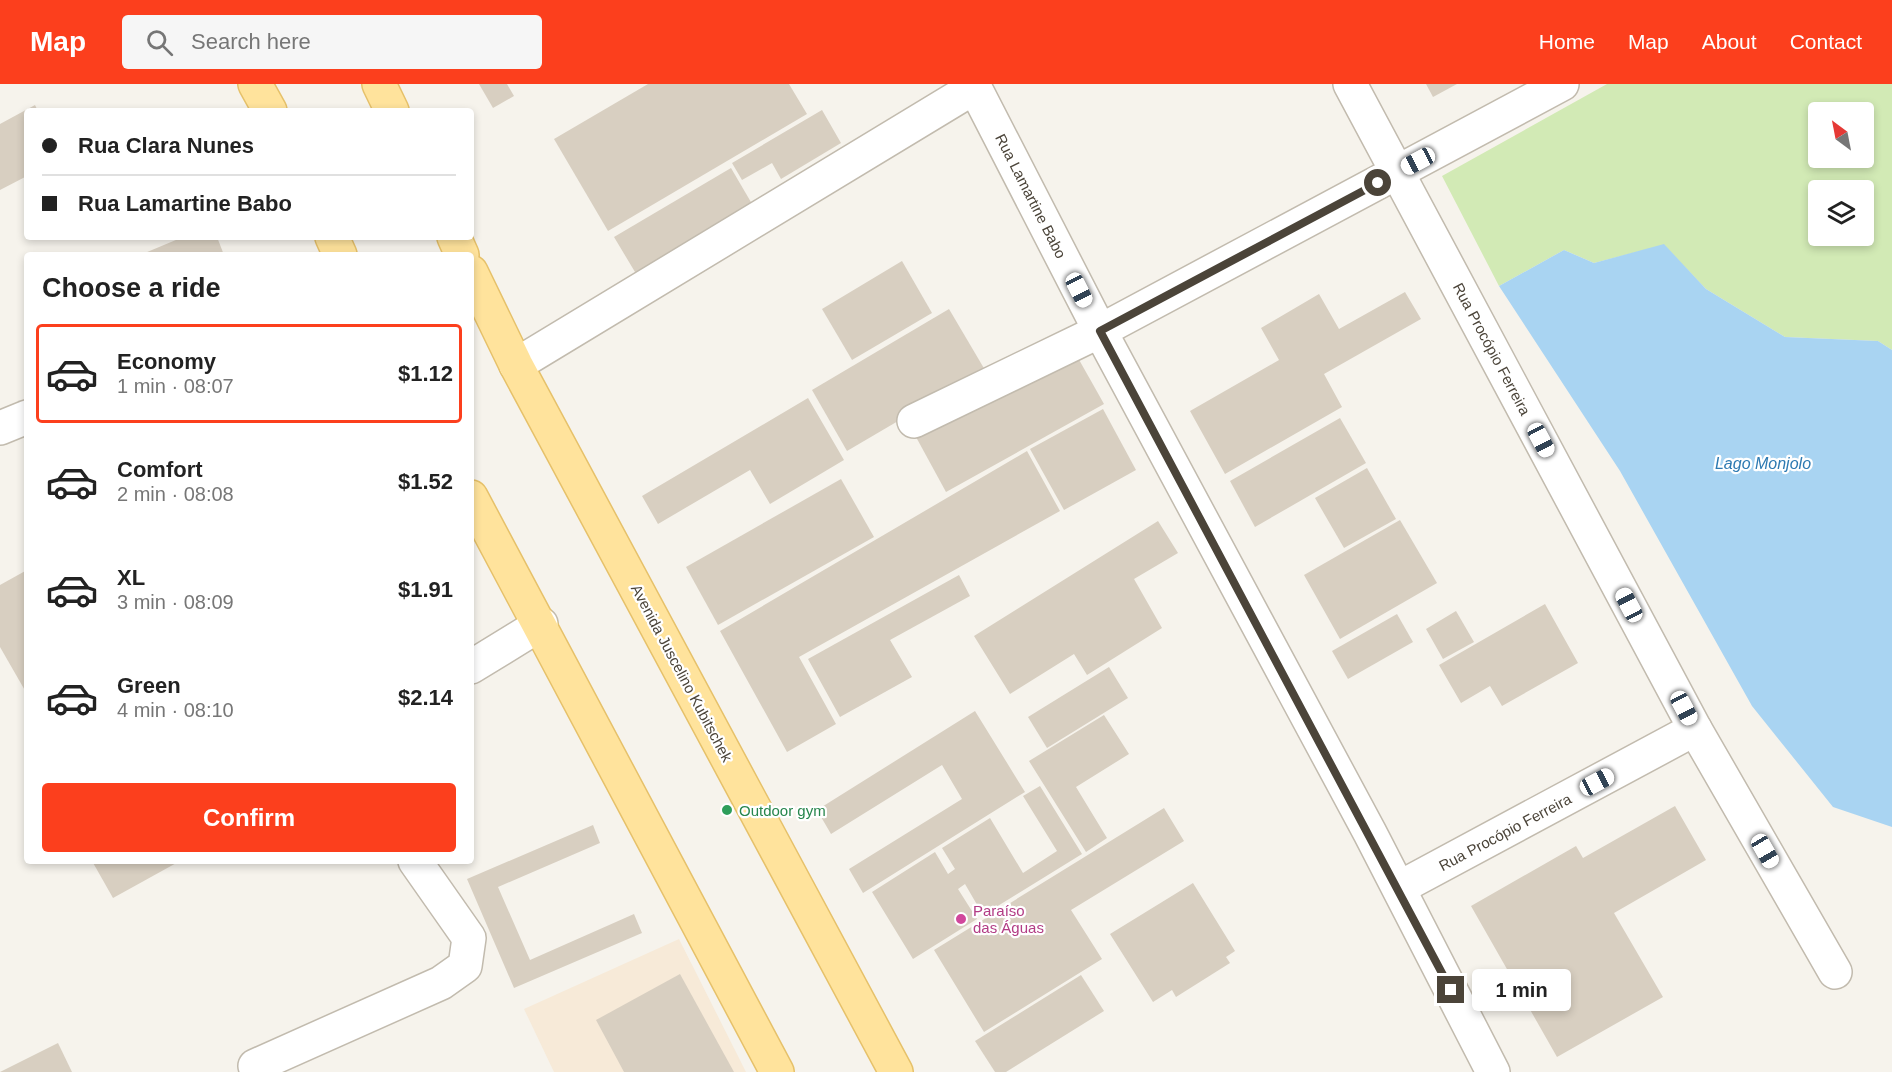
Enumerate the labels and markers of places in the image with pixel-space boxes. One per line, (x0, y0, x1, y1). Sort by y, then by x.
place label: Outdoor gym (739, 802, 826, 819)
marker: Outdoor gym (720, 803, 734, 817)
place label: Paraíso das Águas (973, 902, 1044, 936)
marker: Paraíso das Águas (954, 912, 968, 926)

